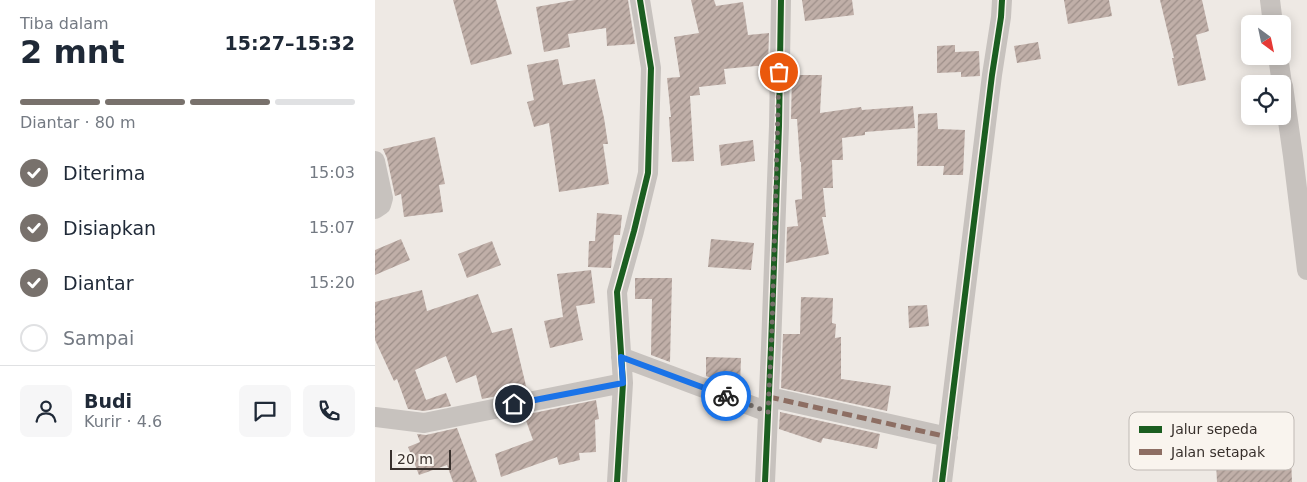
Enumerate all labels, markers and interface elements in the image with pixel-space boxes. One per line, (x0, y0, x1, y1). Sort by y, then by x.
text: Tiba dalam (20, 14, 109, 33)
north arrow (1241, 15, 1291, 65)
map controls (1241, 15, 1291, 125)
text: 15:27–15:32 (225, 32, 355, 54)
text: 2 mnt (20, 33, 125, 71)
pin (758, 51, 800, 93)
icon: bag (765, 58, 793, 86)
button: locate (1241, 75, 1291, 125)
text: Diantar · 80 m (20, 113, 136, 132)
icon: check (20, 159, 48, 187)
text: Diterima (63, 162, 145, 184)
text: 15:03 (309, 163, 355, 182)
icon: check (20, 214, 48, 242)
text: Disiapkan (63, 217, 156, 239)
text: 15:07 (309, 218, 355, 237)
icon: check (20, 269, 48, 297)
text: Diantar (63, 272, 134, 294)
text: 15:20 (309, 273, 355, 292)
text: Sampai (63, 327, 134, 349)
courier (701, 371, 751, 421)
icon: bike (712, 382, 740, 410)
pin (493, 383, 535, 425)
button: person (20, 385, 72, 437)
button: chat (239, 385, 291, 437)
button: phone (303, 385, 355, 437)
text: Budi (84, 390, 132, 412)
icon: home (500, 390, 528, 418)
text: Kurir · 4.6 (84, 412, 162, 431)
legend (1129, 412, 1294, 470)
text: Jalur sepeda (1170, 421, 1258, 437)
text: Jalan setapak (1170, 444, 1266, 460)
scale bar (390, 447, 451, 470)
text: 20 m (397, 451, 433, 467)

